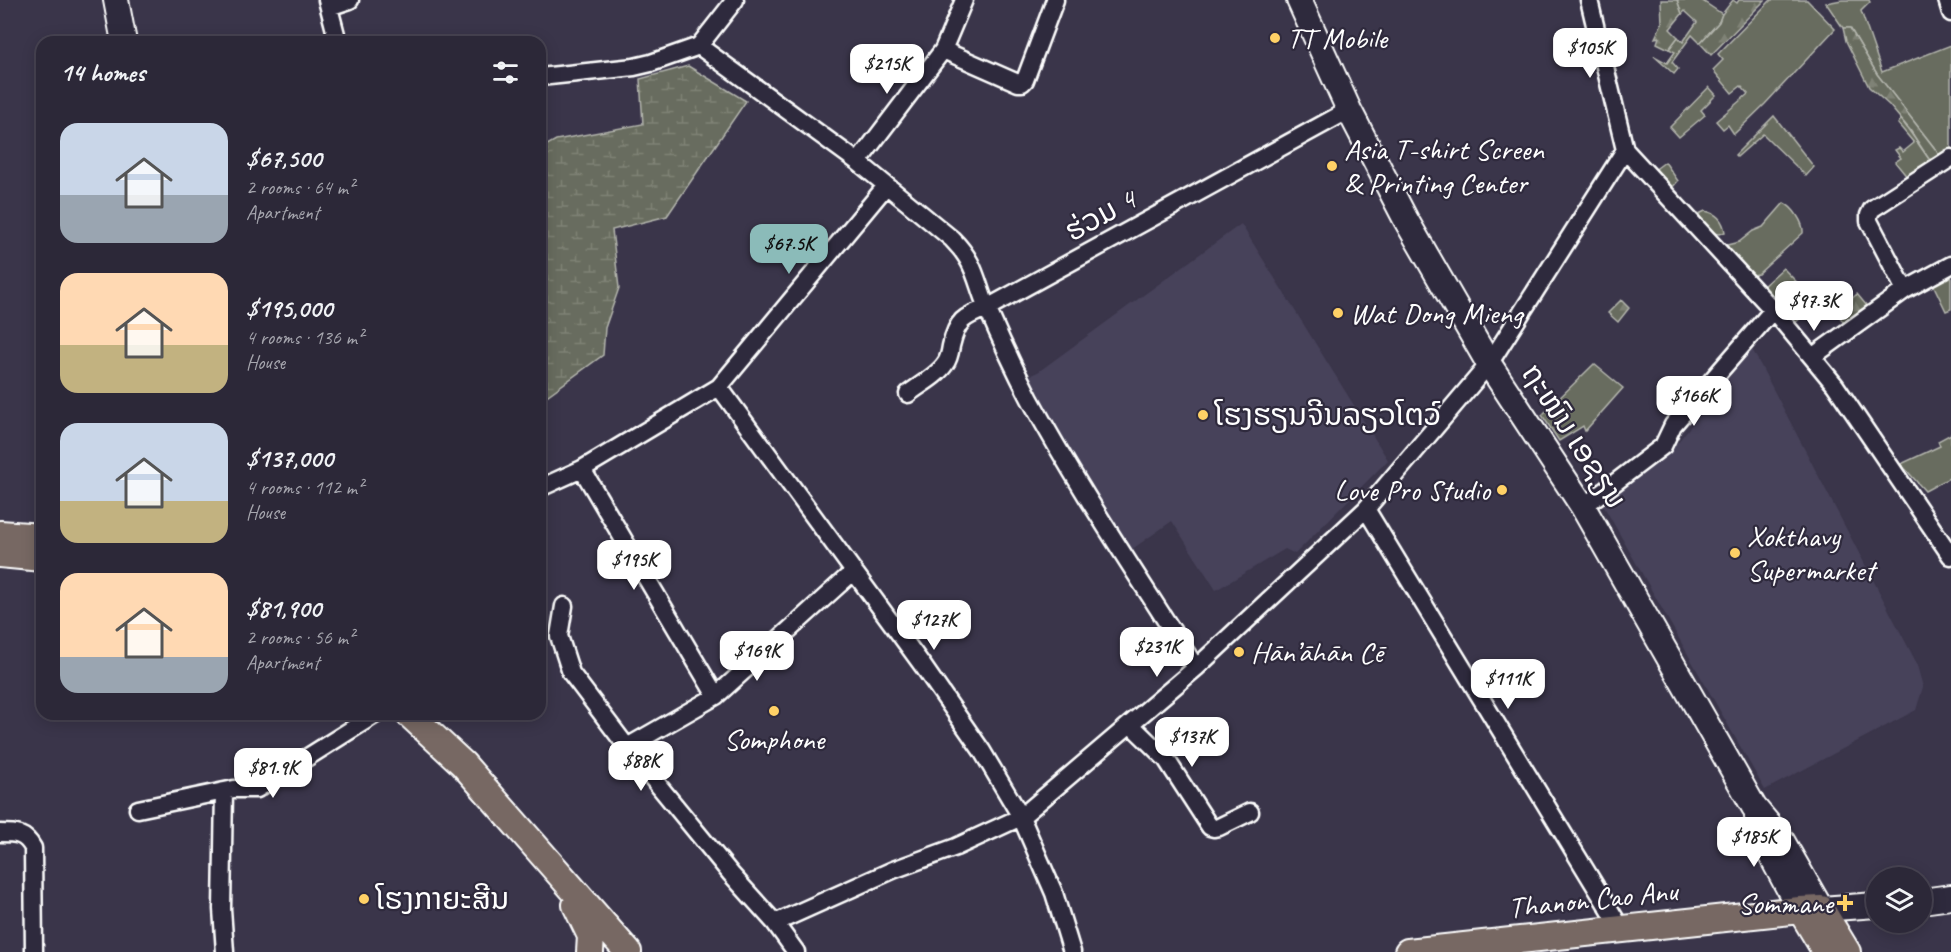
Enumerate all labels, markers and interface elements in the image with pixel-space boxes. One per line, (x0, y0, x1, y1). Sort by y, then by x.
place label: TT Mobile (1287, 19, 1389, 57)
pin: $105K (1548, 28, 1632, 79)
marker: TT Mobile (1268, 31, 1282, 45)
text: $105K (1567, 35, 1613, 60)
pin: $215K (845, 44, 929, 95)
text: $215K (864, 51, 910, 76)
text: 14 homes (60, 56, 145, 89)
icon: filters (489, 56, 522, 89)
place label: Asia T-shirt Screen & Printing Center (1344, 130, 1545, 202)
text: $67,500 (246, 142, 321, 175)
icon: home (108, 147, 180, 219)
marker: Asia T-shirt Screen & Printing Center (1325, 159, 1339, 173)
text: 2 rooms · 64 m² (246, 175, 354, 200)
street label: ຮ່ວມ 4 (1058, 179, 1144, 250)
text: Apartment (246, 200, 319, 225)
pin: $67.5K (740, 224, 838, 275)
text: $67.5K (764, 231, 814, 256)
pin: $97.3K (1765, 281, 1863, 332)
text: $97.3K (1789, 288, 1839, 313)
text: $195,000 (246, 292, 332, 325)
place label: Wat Dong Mieng (1350, 294, 1525, 332)
icon: home (108, 297, 180, 369)
marker: Wat Dong Mieng (1331, 306, 1345, 320)
text: 4 rooms · 136 m² (246, 325, 363, 350)
text: House (246, 350, 285, 375)
street label: ຖະໜົນ ເອຊຽນ (1513, 356, 1635, 516)
pin: $166K (1652, 376, 1736, 427)
text: $166K (1671, 383, 1718, 408)
place label: ໂຮງຮຽນຈີນລຽວໂຕວ໌ (1213, 396, 1441, 434)
marker: ໂຮງຮຽນຈີນລຽວໂຕວ໌ (1196, 408, 1210, 422)
text: $137,000 (246, 442, 333, 475)
icon: home (108, 447, 180, 519)
place label: Love Pro Studio (1334, 471, 1491, 509)
text: 4 rooms · 112 m² (246, 475, 363, 500)
marker: Love Pro Studio (1495, 483, 1509, 497)
text: House (246, 500, 285, 525)
place label: Xokthavy Supermarket (1747, 517, 1879, 589)
pin: $195K (592, 540, 676, 591)
marker: Xokthavy Supermarket (1728, 546, 1742, 560)
text: $195K (611, 547, 657, 572)
text: $81,900 (246, 592, 321, 625)
icon: home (108, 597, 180, 669)
pin: $127K (892, 600, 976, 651)
text: $127K (911, 607, 957, 632)
text: 2 rooms · 56 m² (246, 625, 354, 650)
pin: $231K (1115, 627, 1199, 678)
pin: $169K (715, 631, 799, 682)
place label: Hān’āhān Cē (1251, 633, 1387, 671)
text: $231K (1134, 634, 1180, 659)
text: $169K (734, 638, 780, 663)
marker: Hān’āhān Cē (1232, 645, 1246, 659)
text: Apartment (246, 650, 319, 675)
pin: $111K (1466, 659, 1550, 710)
text: $111K (1485, 666, 1531, 691)
marker: Somphone (767, 704, 781, 718)
pin: $137K (1150, 717, 1234, 768)
place label: Somphone (724, 720, 826, 758)
text: $137K (1169, 724, 1215, 749)
pin: $88K (605, 741, 677, 792)
pin: $81.9K (224, 748, 322, 799)
text: $88K (622, 748, 660, 773)
text: $81.9K (248, 755, 298, 780)
pin: $185K (1712, 817, 1796, 868)
text: $185K (1731, 824, 1777, 849)
map controls (1866, 867, 1932, 933)
button: layers (1866, 867, 1932, 933)
street label: Thanon Cao Anu (1507, 871, 1681, 927)
place label: ໂຮງກາຍະສີນ (374, 880, 509, 918)
place label: Sommane (1738, 884, 1835, 922)
marker: ໂຮງກາຍະສີນ (357, 892, 371, 906)
marker: Sommane (1838, 896, 1852, 910)

